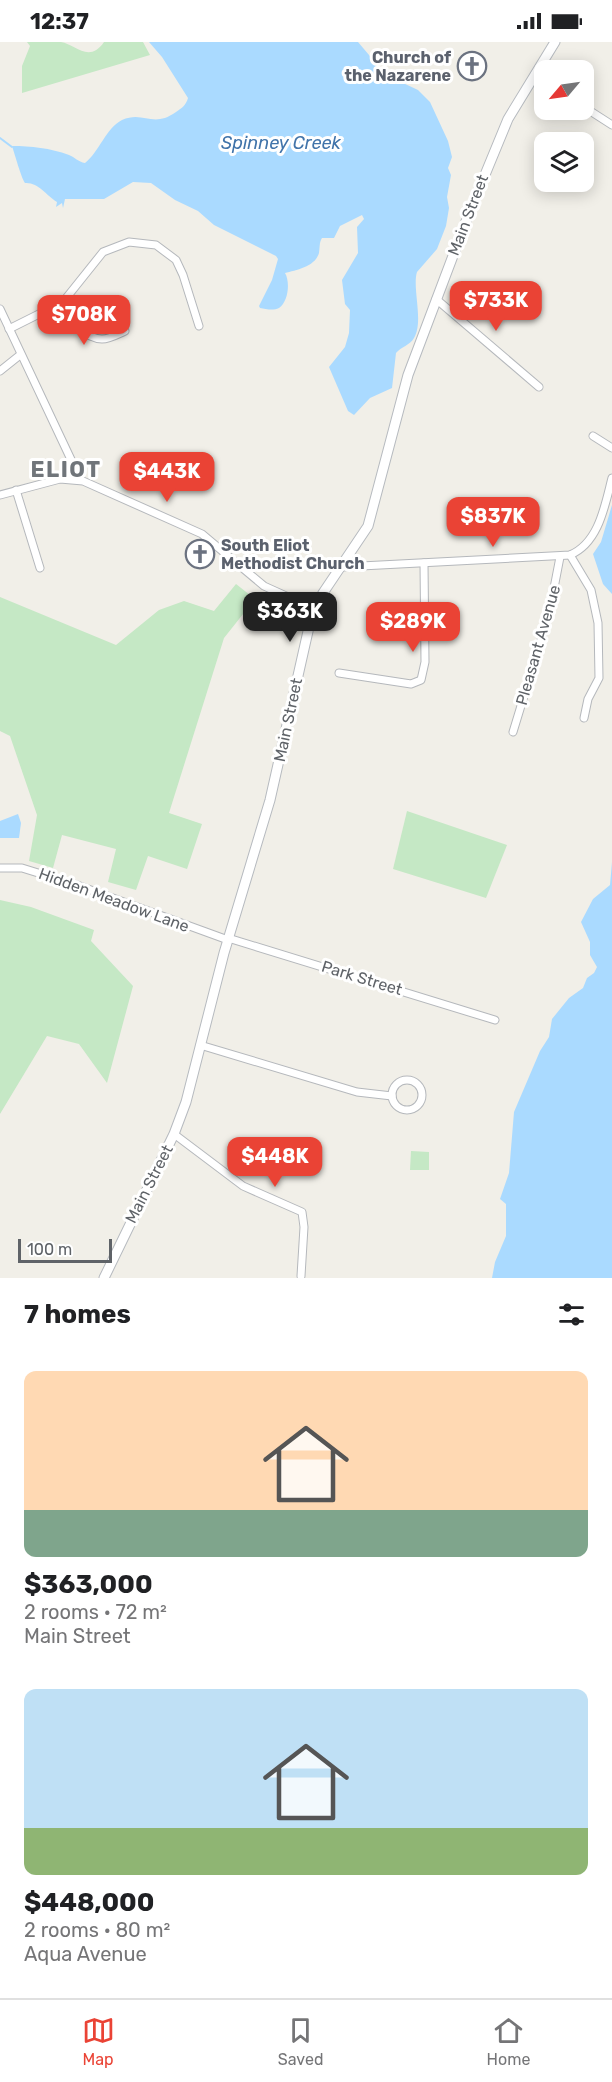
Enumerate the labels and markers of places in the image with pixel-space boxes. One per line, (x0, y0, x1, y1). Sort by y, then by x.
place label: Church of the Nazarene (344, 48, 452, 85)
church icon: Church of the Nazarene (456, 50, 488, 82)
pin: $733K (454, 281, 538, 332)
pin: $708K (42, 295, 126, 346)
pin: $443K (125, 452, 209, 503)
pin: $837K (451, 497, 535, 548)
place label: South Eliot Methodist Church (221, 536, 365, 573)
church icon: South Eliot Methodist Church (184, 538, 216, 570)
pin: $363K (248, 592, 332, 643)
pin: $289K (371, 602, 455, 653)
pin: $448K (233, 1137, 317, 1188)

